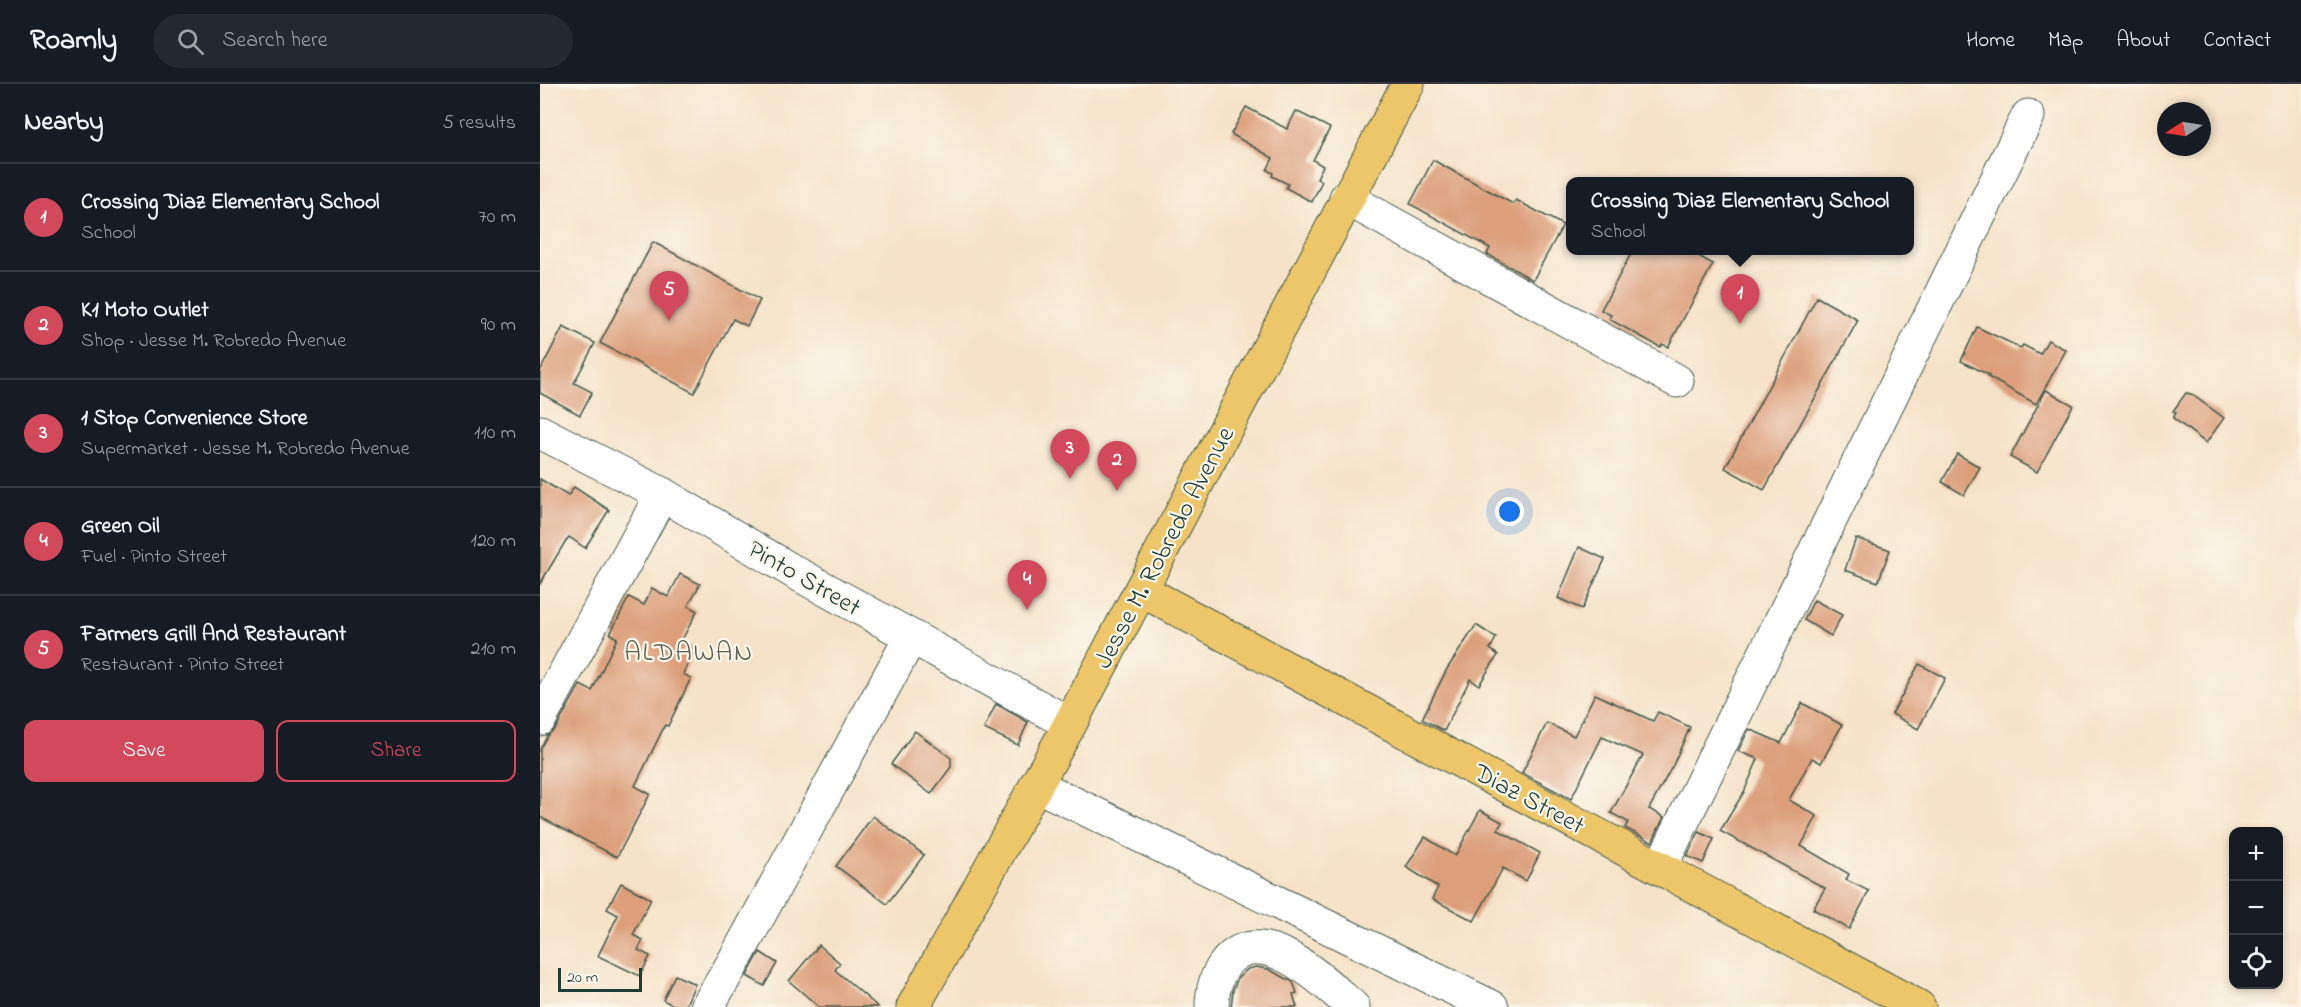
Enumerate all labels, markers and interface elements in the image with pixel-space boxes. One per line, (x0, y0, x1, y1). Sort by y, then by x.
search box (153, 14, 573, 68)
text: Roamly (30, 21, 117, 62)
icon: search (174, 25, 207, 58)
text: Search here (222, 25, 328, 57)
text: Home (1966, 26, 2015, 56)
text: Map (2048, 26, 2083, 56)
text: About (2116, 26, 2170, 56)
text: Contact (2203, 26, 2271, 56)
north arrow (2157, 102, 2211, 156)
text: Nearby (24, 104, 103, 142)
text: 5 results (443, 109, 516, 138)
popup (1566, 177, 1914, 255)
text: Crossing Diaz Elementary School (1591, 186, 1889, 218)
text: Crossing Diaz Elementary School (81, 187, 379, 219)
text: 1 (40, 203, 47, 232)
text: 70 m (479, 203, 516, 232)
text: School (1591, 218, 1646, 247)
text: School (81, 219, 136, 248)
pin: 5 (650, 272, 688, 321)
pin: 1 (1720, 274, 1760, 324)
text: K1 Moto Outlet (81, 295, 209, 327)
text: 2 (39, 311, 48, 340)
text: 90 m (481, 311, 516, 340)
text: Shop · Jesse M. Robredo Avenue (81, 327, 346, 356)
text: 1 Stop Convenience Store (81, 403, 308, 435)
text: 3 (39, 419, 48, 448)
text: 110 m (474, 419, 516, 448)
street label: Jesse M. Robredo Avenue (1086, 420, 1246, 676)
pin: 3 (1050, 430, 1090, 479)
text: Supermarket · Jesse M. Robredo Avenue (81, 435, 410, 464)
pin: 2 (1098, 442, 1136, 491)
your location (1495, 497, 1524, 526)
text: Green Oil (81, 511, 160, 543)
text: 4 (39, 527, 48, 556)
text: 120 m (471, 527, 516, 556)
street label: Pinto Street (740, 532, 867, 627)
text: Fuel · Pinto Street (81, 543, 227, 572)
pin: 4 (1008, 560, 1046, 610)
text: Farmers Grill And Restaurant (81, 619, 346, 651)
district label: ALDAWAN (624, 634, 754, 673)
text: 5 (38, 635, 49, 664)
text: 210 m (471, 635, 516, 664)
text: Restaurant · Pinto Street (81, 651, 284, 680)
button: Save (24, 720, 264, 782)
button: Share (276, 720, 516, 782)
street label: Diaz Street (1465, 755, 1591, 846)
map controls (2229, 827, 2283, 989)
button: + (2229, 827, 2283, 881)
button: − (2229, 881, 2283, 935)
button: locate (2229, 935, 2283, 989)
scale bar (558, 965, 642, 992)
text: 20 m (567, 966, 598, 990)

